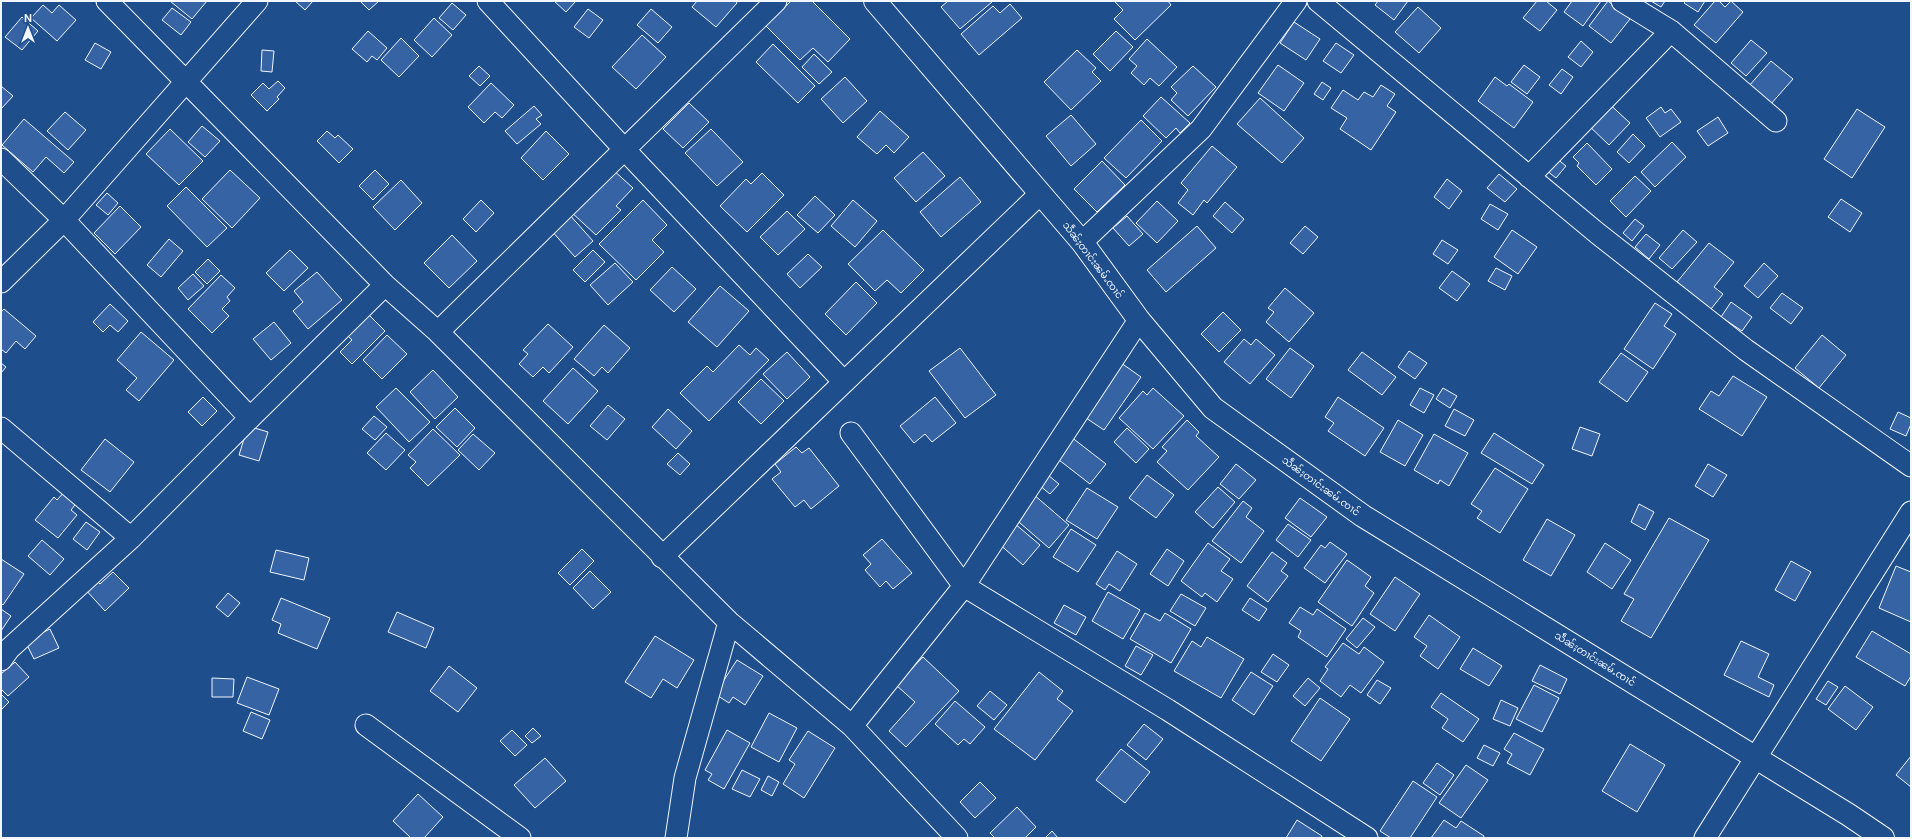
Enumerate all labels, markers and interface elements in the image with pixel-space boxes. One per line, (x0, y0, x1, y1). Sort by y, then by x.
north arrow (8, 8, 48, 48)
text: N (24, 11, 32, 25)
street label: သဵၼ်ႈတၢင်းၼမ်ႉၸၢင် (1060, 218, 1127, 301)
street label: သဵၼ်ႈတၢင်းၼမ်ႉၸၢင် (1279, 453, 1363, 519)
street label: သဵၼ်ႈတၢင်းၼမ်ႉၸၢင် (1552, 628, 1638, 689)

